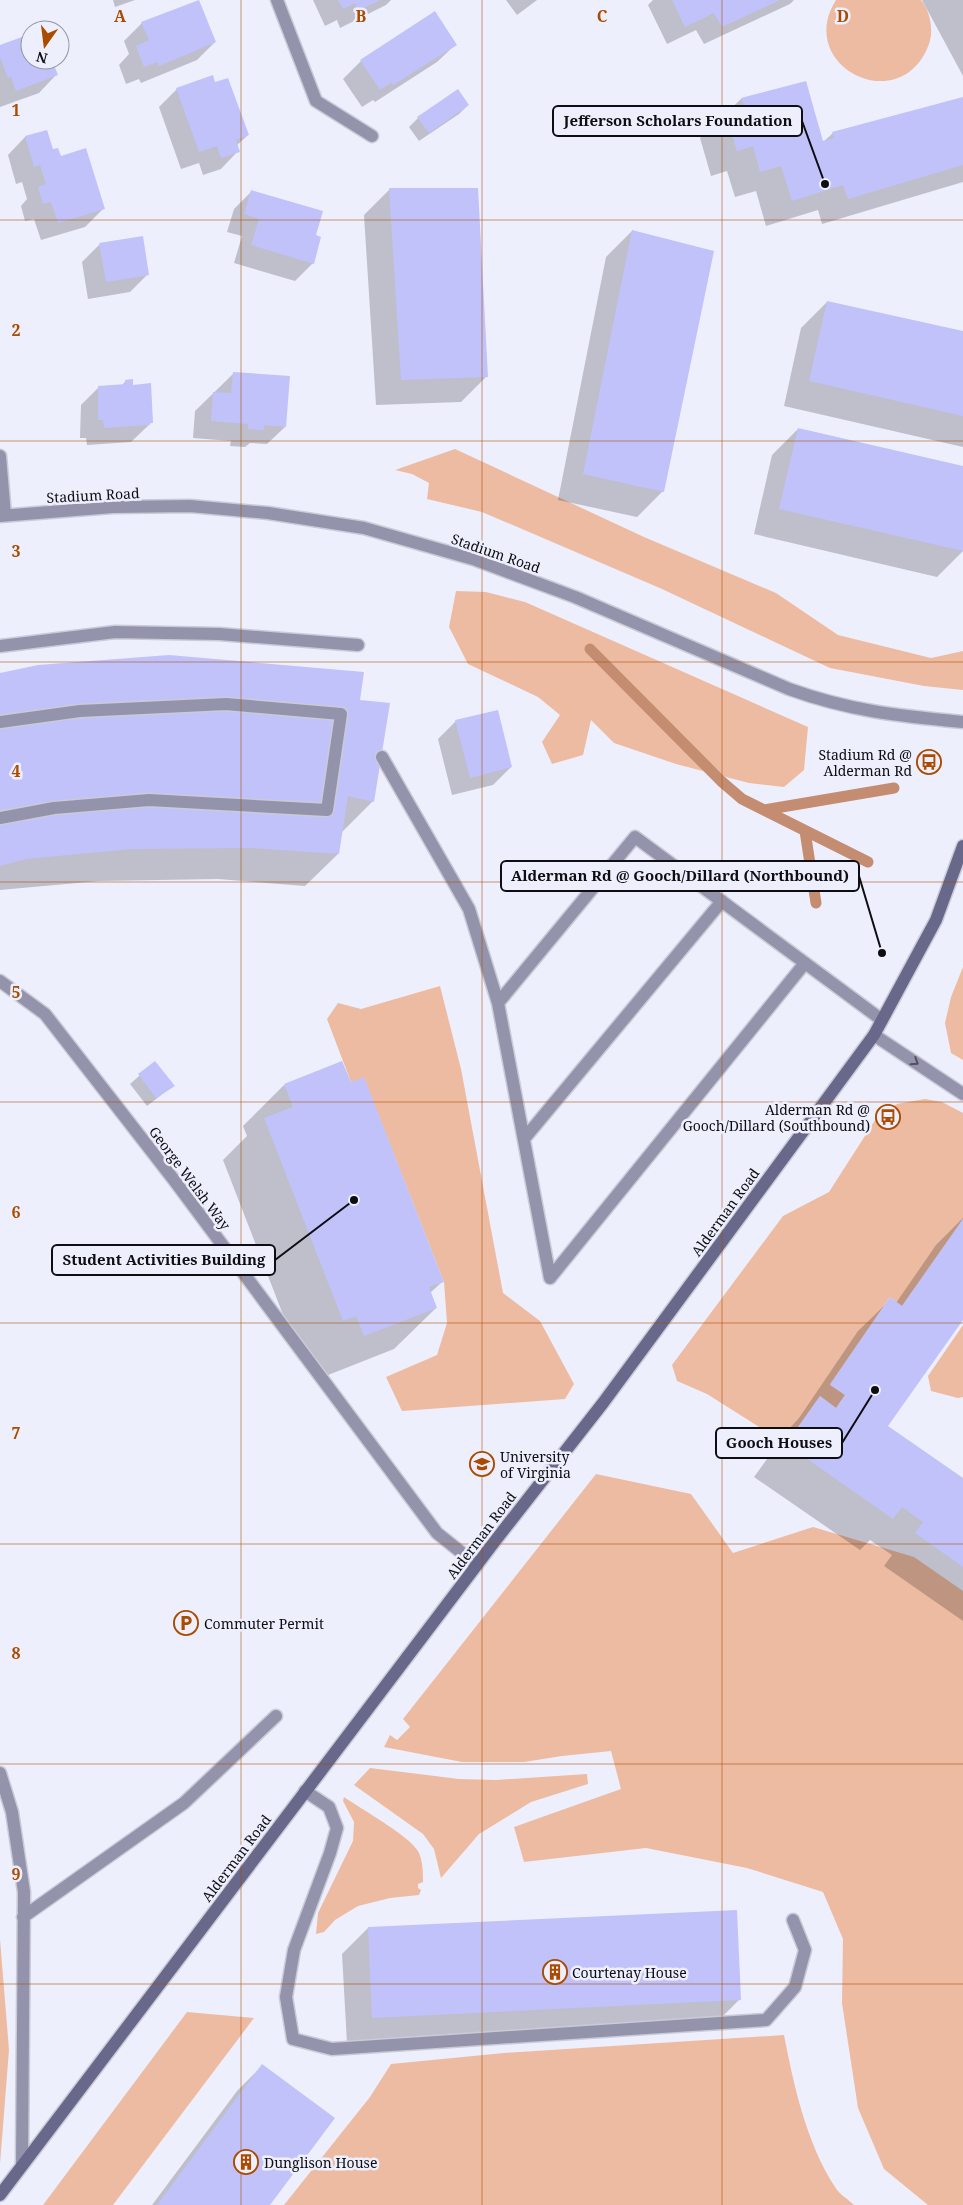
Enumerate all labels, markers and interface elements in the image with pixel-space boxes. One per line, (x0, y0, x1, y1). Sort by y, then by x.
text: A (114, 5, 127, 27)
text: B (356, 5, 367, 27)
text: C (597, 5, 608, 27)
text: D (837, 5, 849, 27)
north arrow (20, 20, 70, 70)
text: N (34, 48, 49, 69)
text: 1 (11, 99, 21, 121)
callout: Jefferson Scholars Foundation (553, 106, 802, 136)
text: Jefferson Scholars Foundation (563, 110, 793, 130)
text: 2 (11, 319, 21, 341)
street label: Stadium Road (46, 483, 140, 507)
street label: Stadium Road (449, 529, 543, 577)
text: 3 (11, 540, 21, 562)
place label: Stadium Rd @ Alderman Rd (818, 745, 912, 780)
bus stop icon: Stadium Rd @ Alderman Rd (916, 749, 942, 775)
text: 4 (11, 760, 21, 782)
callout: Alderman Rd @ Gooch/Dillard (Northbound) (501, 861, 859, 891)
text: Alderman Rd @ Gooch/Dillard (Northbound) (511, 865, 849, 885)
text: 5 (11, 981, 21, 1003)
one-way arrow (909, 1056, 918, 1066)
place label: Alderman Rd @ Gooch/Dillard (Southbound) (683, 1100, 870, 1135)
bus stop icon: Alderman Rd @ Gooch/Dillard (Southbound) (875, 1104, 901, 1130)
street label: George Welsh Way (145, 1123, 235, 1233)
street label: Alderman Road (687, 1164, 764, 1260)
text: 6 (11, 1201, 21, 1223)
callout: Student Activities Building (52, 1245, 275, 1275)
text: Student Activities Building (63, 1249, 266, 1269)
text: 7 (11, 1422, 21, 1444)
callout: Gooch Houses (716, 1428, 842, 1458)
text: Gooch Houses (726, 1432, 832, 1452)
place label: University of Virginia (500, 1447, 571, 1482)
school or university icon: University of Virginia (469, 1451, 495, 1477)
street label: Alderman Road (442, 1487, 520, 1582)
parking icon: Commuter Permit (173, 1610, 199, 1636)
place label: Commuter Permit (204, 1614, 324, 1633)
text: 8 (11, 1642, 21, 1664)
street label: Alderman Road (197, 1810, 275, 1905)
text: 9 (11, 1863, 21, 1885)
building icon: Courtenay House (542, 1959, 568, 1985)
place label: Courtenay House (572, 1963, 687, 1982)
building icon: Dunglison House (233, 2149, 259, 2175)
place label: Dunglison House (264, 2153, 377, 2172)

